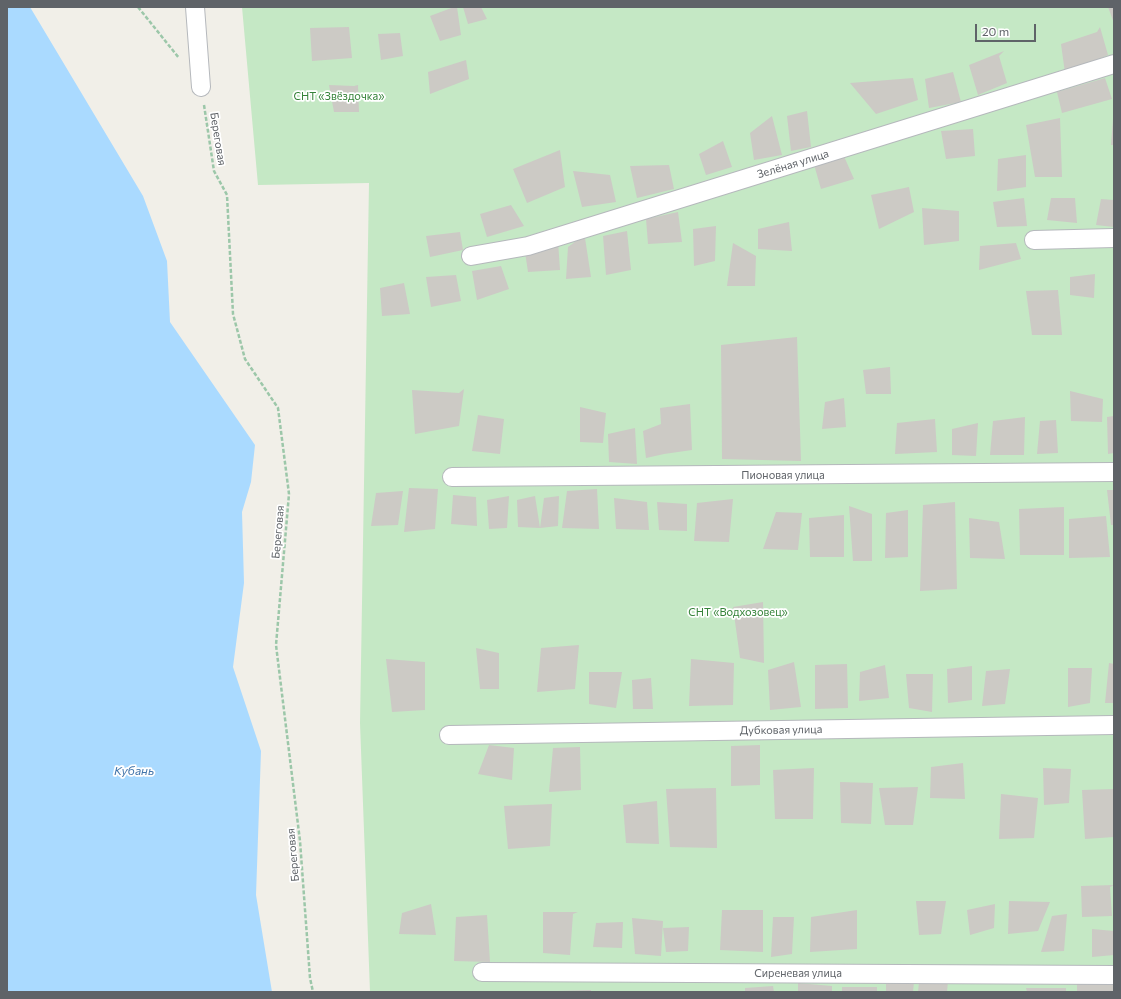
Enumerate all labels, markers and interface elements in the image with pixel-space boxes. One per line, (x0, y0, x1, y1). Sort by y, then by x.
scale bar (977, 16, 1038, 42)
text: 20 m (982, 24, 1009, 38)
park label: СНТ «Звёздочка» (293, 89, 385, 103)
street label: Береговая (207, 112, 229, 166)
street label: Зелёная улица (756, 147, 830, 181)
street label: Пионовая улица (741, 468, 825, 482)
street label: Береговая (269, 505, 287, 559)
park label: СНТ «Водхозовец» (688, 605, 788, 619)
street label: Дубковая улица (740, 723, 822, 737)
water label: Кубань (114, 764, 154, 778)
street label: Береговая (284, 828, 302, 882)
street label: Сиреневая улица (754, 966, 842, 980)

